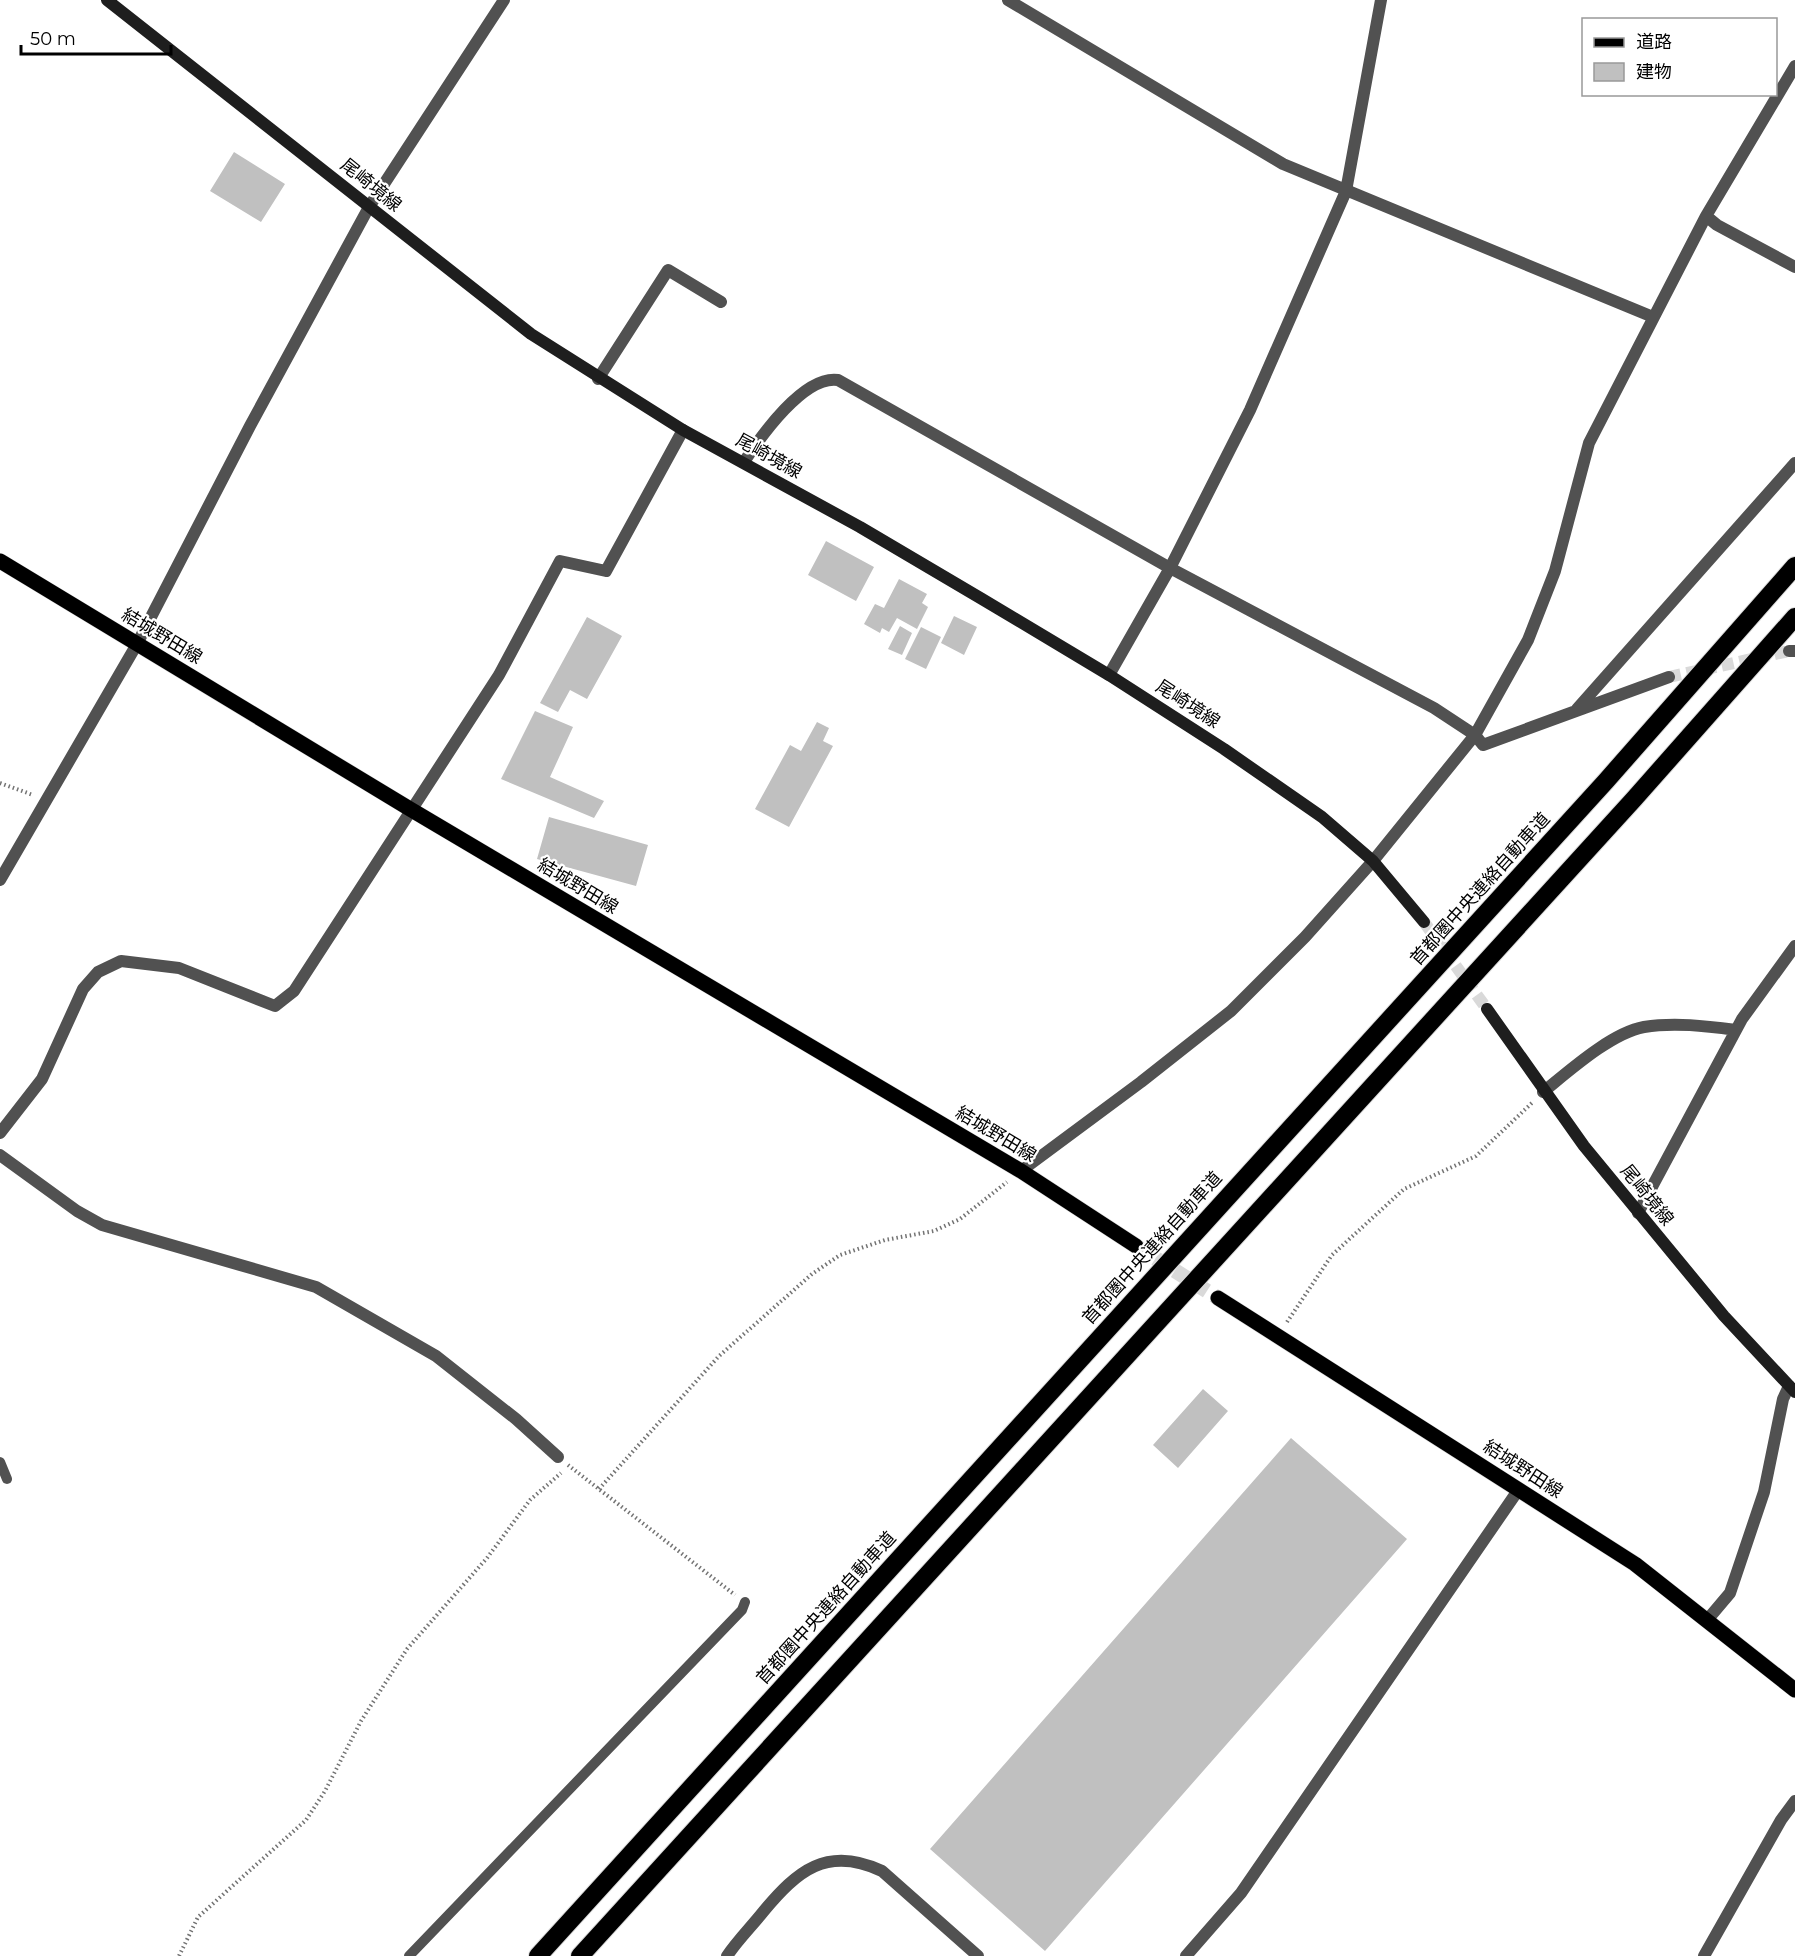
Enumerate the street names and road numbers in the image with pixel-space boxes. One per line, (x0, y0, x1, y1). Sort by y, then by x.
street label: 尾崎境線 (336, 154, 406, 216)
street label: 尾崎境線 (732, 429, 806, 483)
street label: 結城野田線 (118, 603, 206, 669)
street label: 尾崎境線 (1152, 675, 1224, 733)
street label: 首都圏中央連絡自動車道 (1406, 808, 1554, 970)
street label: 結城野田線 (534, 853, 622, 919)
street label: 結城野田線 (952, 1101, 1040, 1167)
street label: 尾崎境線 (1616, 1160, 1678, 1230)
street label: 首都圏中央連絡自動車道 (1078, 1167, 1226, 1329)
street label: 結城野田線 (1479, 1435, 1567, 1503)
street label: 首都圏中央連絡自動車道 (752, 1527, 900, 1689)

